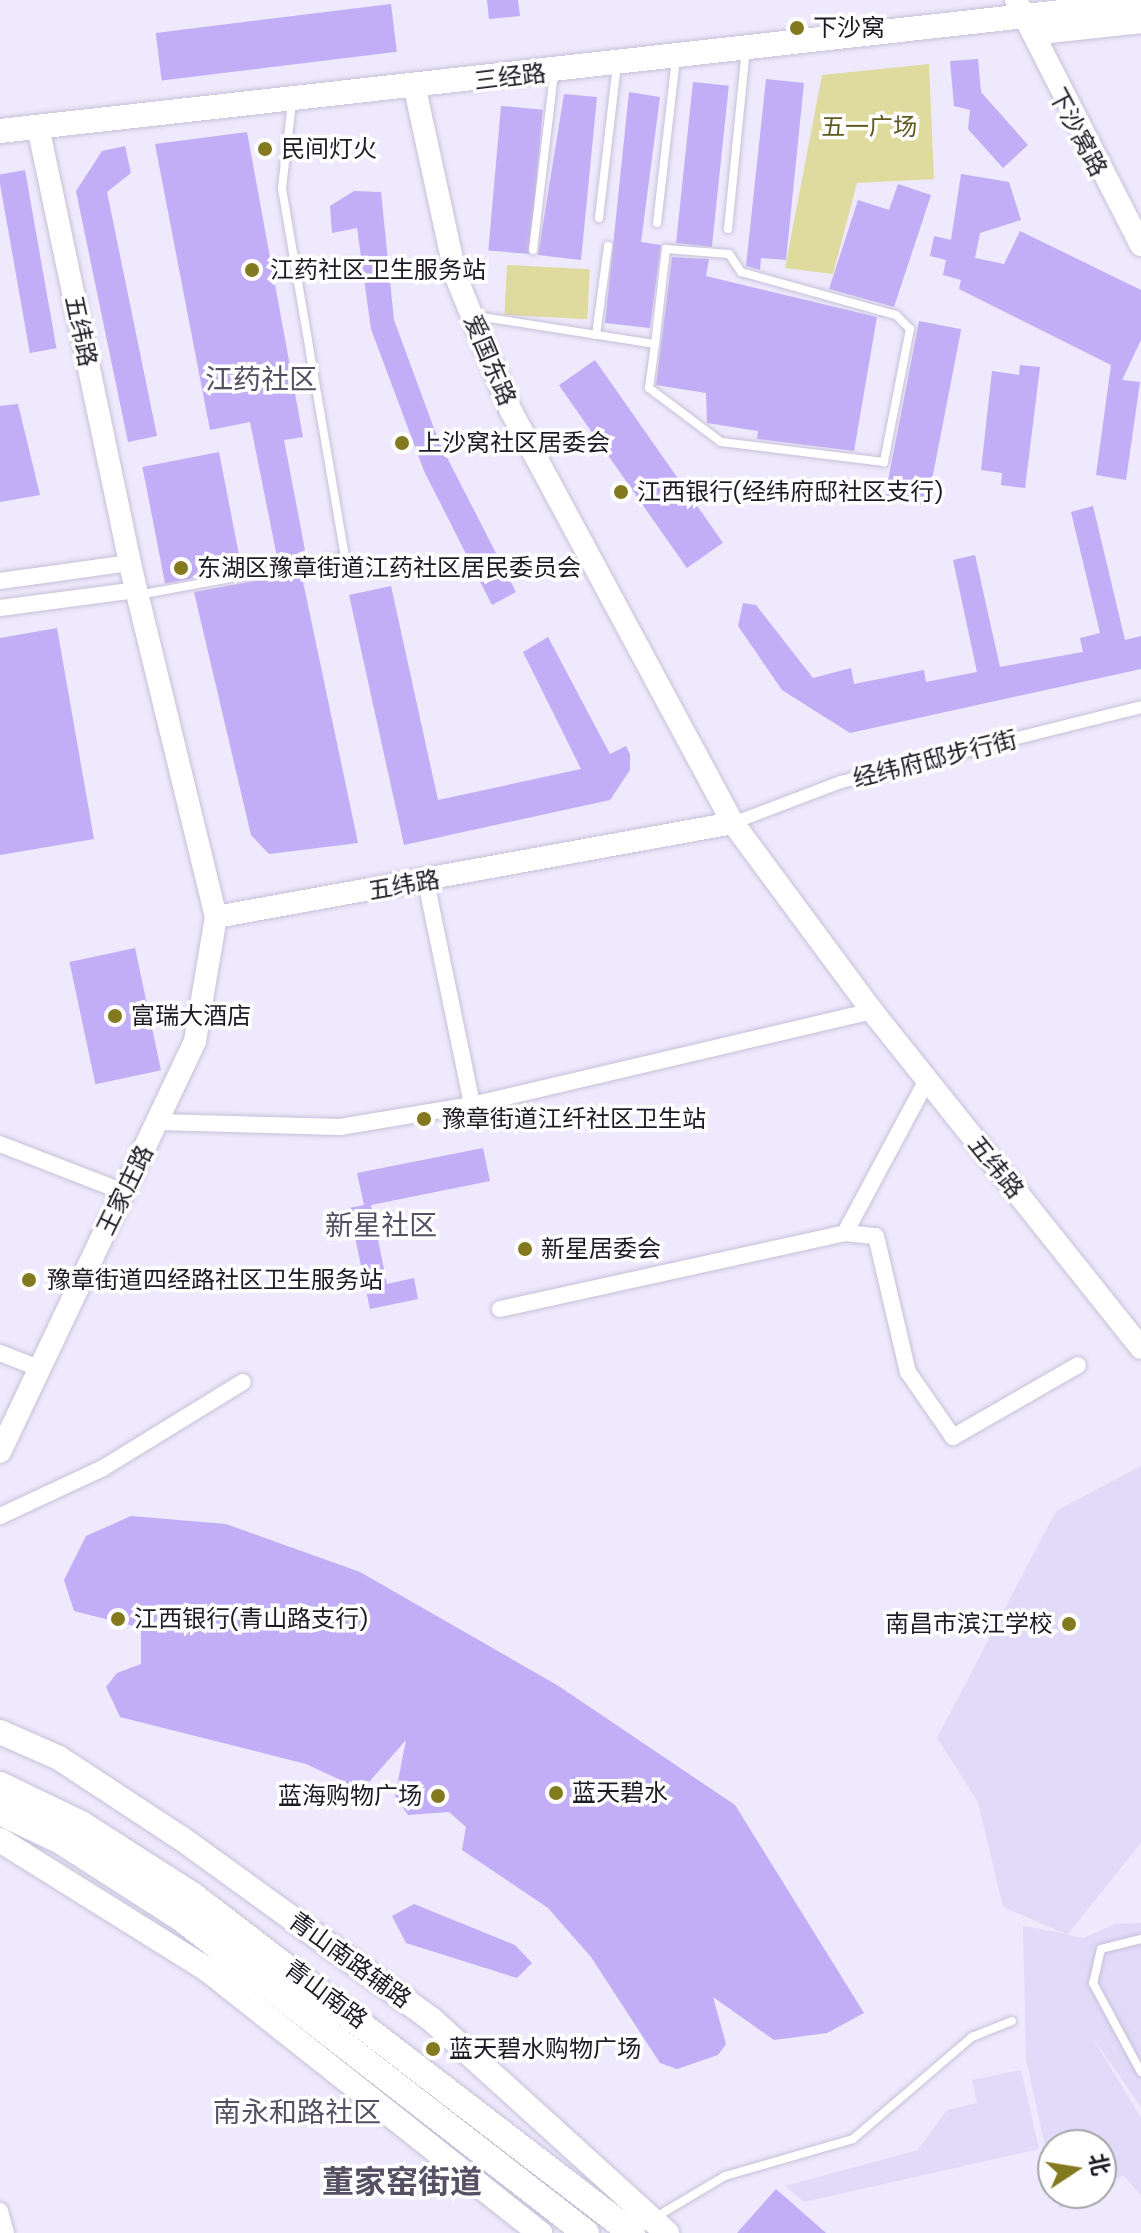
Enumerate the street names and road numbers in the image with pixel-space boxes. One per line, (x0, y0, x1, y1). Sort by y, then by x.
street label: 三经路 (473, 58, 547, 96)
street label: 下沙窝路 (1043, 83, 1113, 181)
street label: 五纬路 (59, 293, 103, 369)
street label: 爱国东路 (458, 310, 522, 410)
street label: 经纬府邸步行街 (850, 725, 1020, 793)
street label: 五纬路 (366, 865, 442, 905)
street label: 五纬路 (962, 1130, 1030, 1204)
street label: 王家庄路 (91, 1141, 159, 1239)
street label: 青山南路辅路 (283, 1906, 417, 2014)
street label: 青山南路 (279, 1954, 373, 2034)

